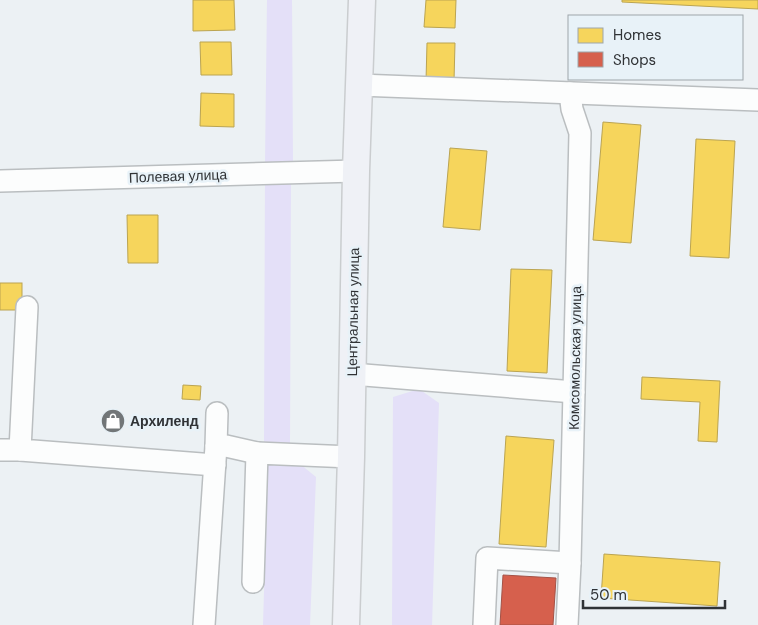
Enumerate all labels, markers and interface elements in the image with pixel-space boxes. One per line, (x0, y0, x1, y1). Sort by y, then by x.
legend (568, 15, 743, 80)
text: Homes (613, 25, 662, 45)
text: Shops (613, 50, 656, 70)
street label: Полевая улица (129, 165, 228, 187)
street label: Центральная улица (343, 247, 363, 376)
street label: Комсомольская улица (565, 286, 585, 430)
shop icon: Архиленд (100, 408, 126, 434)
place label: Архиленд (130, 412, 199, 430)
scale bar (583, 578, 726, 610)
text: 50 m (590, 585, 627, 605)

